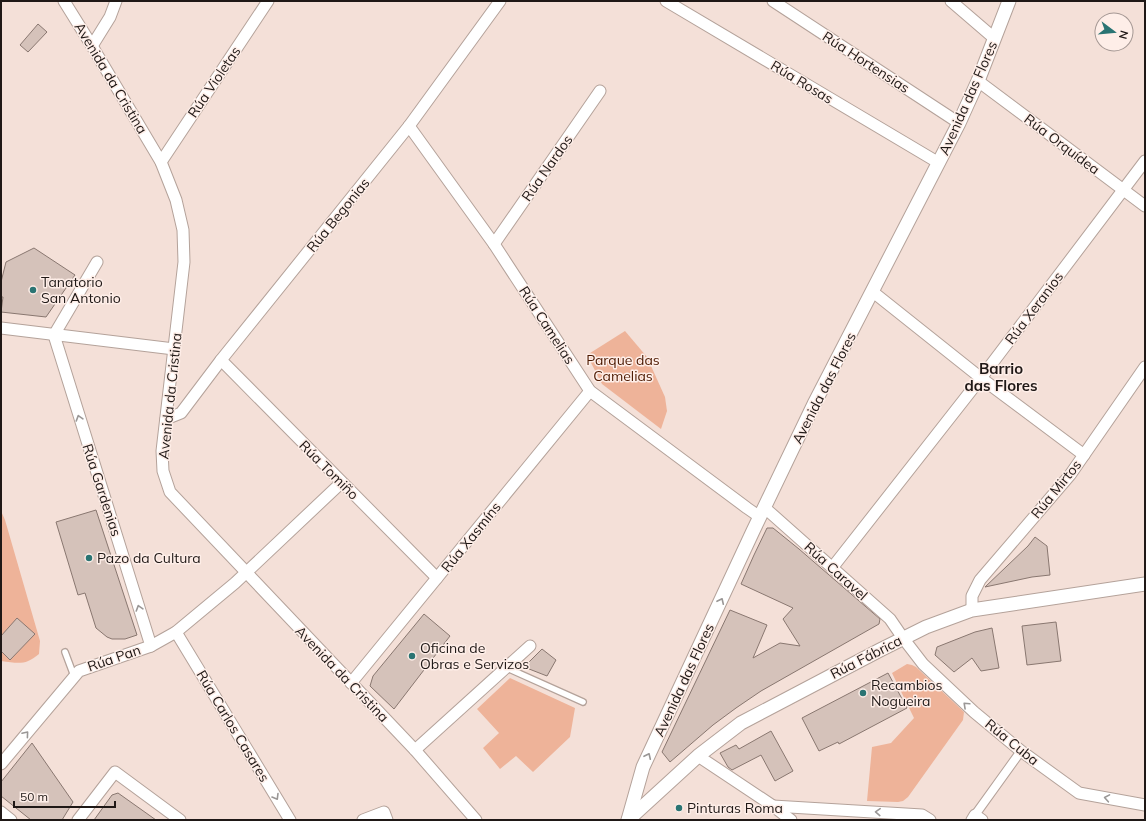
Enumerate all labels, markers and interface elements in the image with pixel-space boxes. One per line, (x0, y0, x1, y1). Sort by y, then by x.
north arrow (1094, 12, 1134, 52)
street label: Avenida da Cristina (71, 19, 151, 137)
street label: Rúa Hortensias (819, 27, 913, 97)
text: N (1116, 29, 1131, 41)
street label: Avenida das Flores (935, 38, 1001, 158)
street label: Rúa Violetas (184, 43, 244, 121)
street label: Rúa Rosas (768, 56, 837, 108)
street label: Rúa Orquídea (1021, 110, 1103, 178)
street label: Rúa Nardos (518, 131, 576, 205)
street label: Rúa Begonias (303, 174, 373, 256)
street label: Rúa Xeranios (1001, 268, 1067, 348)
place label: Tanatorio San Antonio (41, 273, 121, 307)
street label: Rúa Camelias (515, 283, 579, 367)
marker: Tanatorio San Antonio (28, 285, 38, 295)
street label: Avenida das Flores (788, 329, 860, 447)
street label: Avenida da Cristina (154, 332, 186, 460)
park label: Parque das Camelias (586, 351, 660, 385)
district label: Barrio das Flores (964, 359, 1038, 395)
one-way arrow (75, 414, 84, 421)
street label: Rúa Tomiño (295, 436, 363, 504)
street label: Rúa Gardenias (79, 441, 125, 539)
street label: Rúa Mirtos (1027, 456, 1085, 522)
street label: Rúa Xasmíns (437, 498, 505, 576)
street label: Rúa Caravel (801, 538, 871, 604)
place label: Pazo da Cultura (97, 549, 201, 567)
marker: Pazo da Cultura (84, 553, 94, 563)
one-way arrow (716, 597, 724, 605)
one-way arrow (135, 605, 144, 612)
street label: Avenida das Flores (650, 620, 718, 740)
street label: Avenida da Cristina (291, 622, 393, 726)
street label: Rúa Fábrica (827, 631, 905, 683)
place label: Oficina de Obras e Servizos (420, 639, 529, 673)
street label: Rúa Pan (85, 641, 143, 675)
marker: Oficina de Obras e Servizos (407, 651, 417, 661)
street label: Rúa Carlos Casares (193, 667, 274, 785)
place label: Recambios Nogueira (871, 676, 942, 710)
marker: Recambios Nogueira (858, 688, 868, 698)
one-way arrow (963, 702, 971, 709)
street label: Rúa Cuba (981, 715, 1043, 769)
one-way arrow (21, 732, 28, 739)
one-way arrow (643, 753, 651, 761)
scale bar (14, 783, 115, 809)
text: 50 m (20, 789, 48, 804)
one-way arrow (271, 793, 279, 800)
one-way arrow (1103, 794, 1110, 803)
place label: Pinturas Roma (687, 799, 783, 817)
marker: Pinturas Roma (674, 803, 684, 813)
one-way arrow (875, 808, 881, 817)

